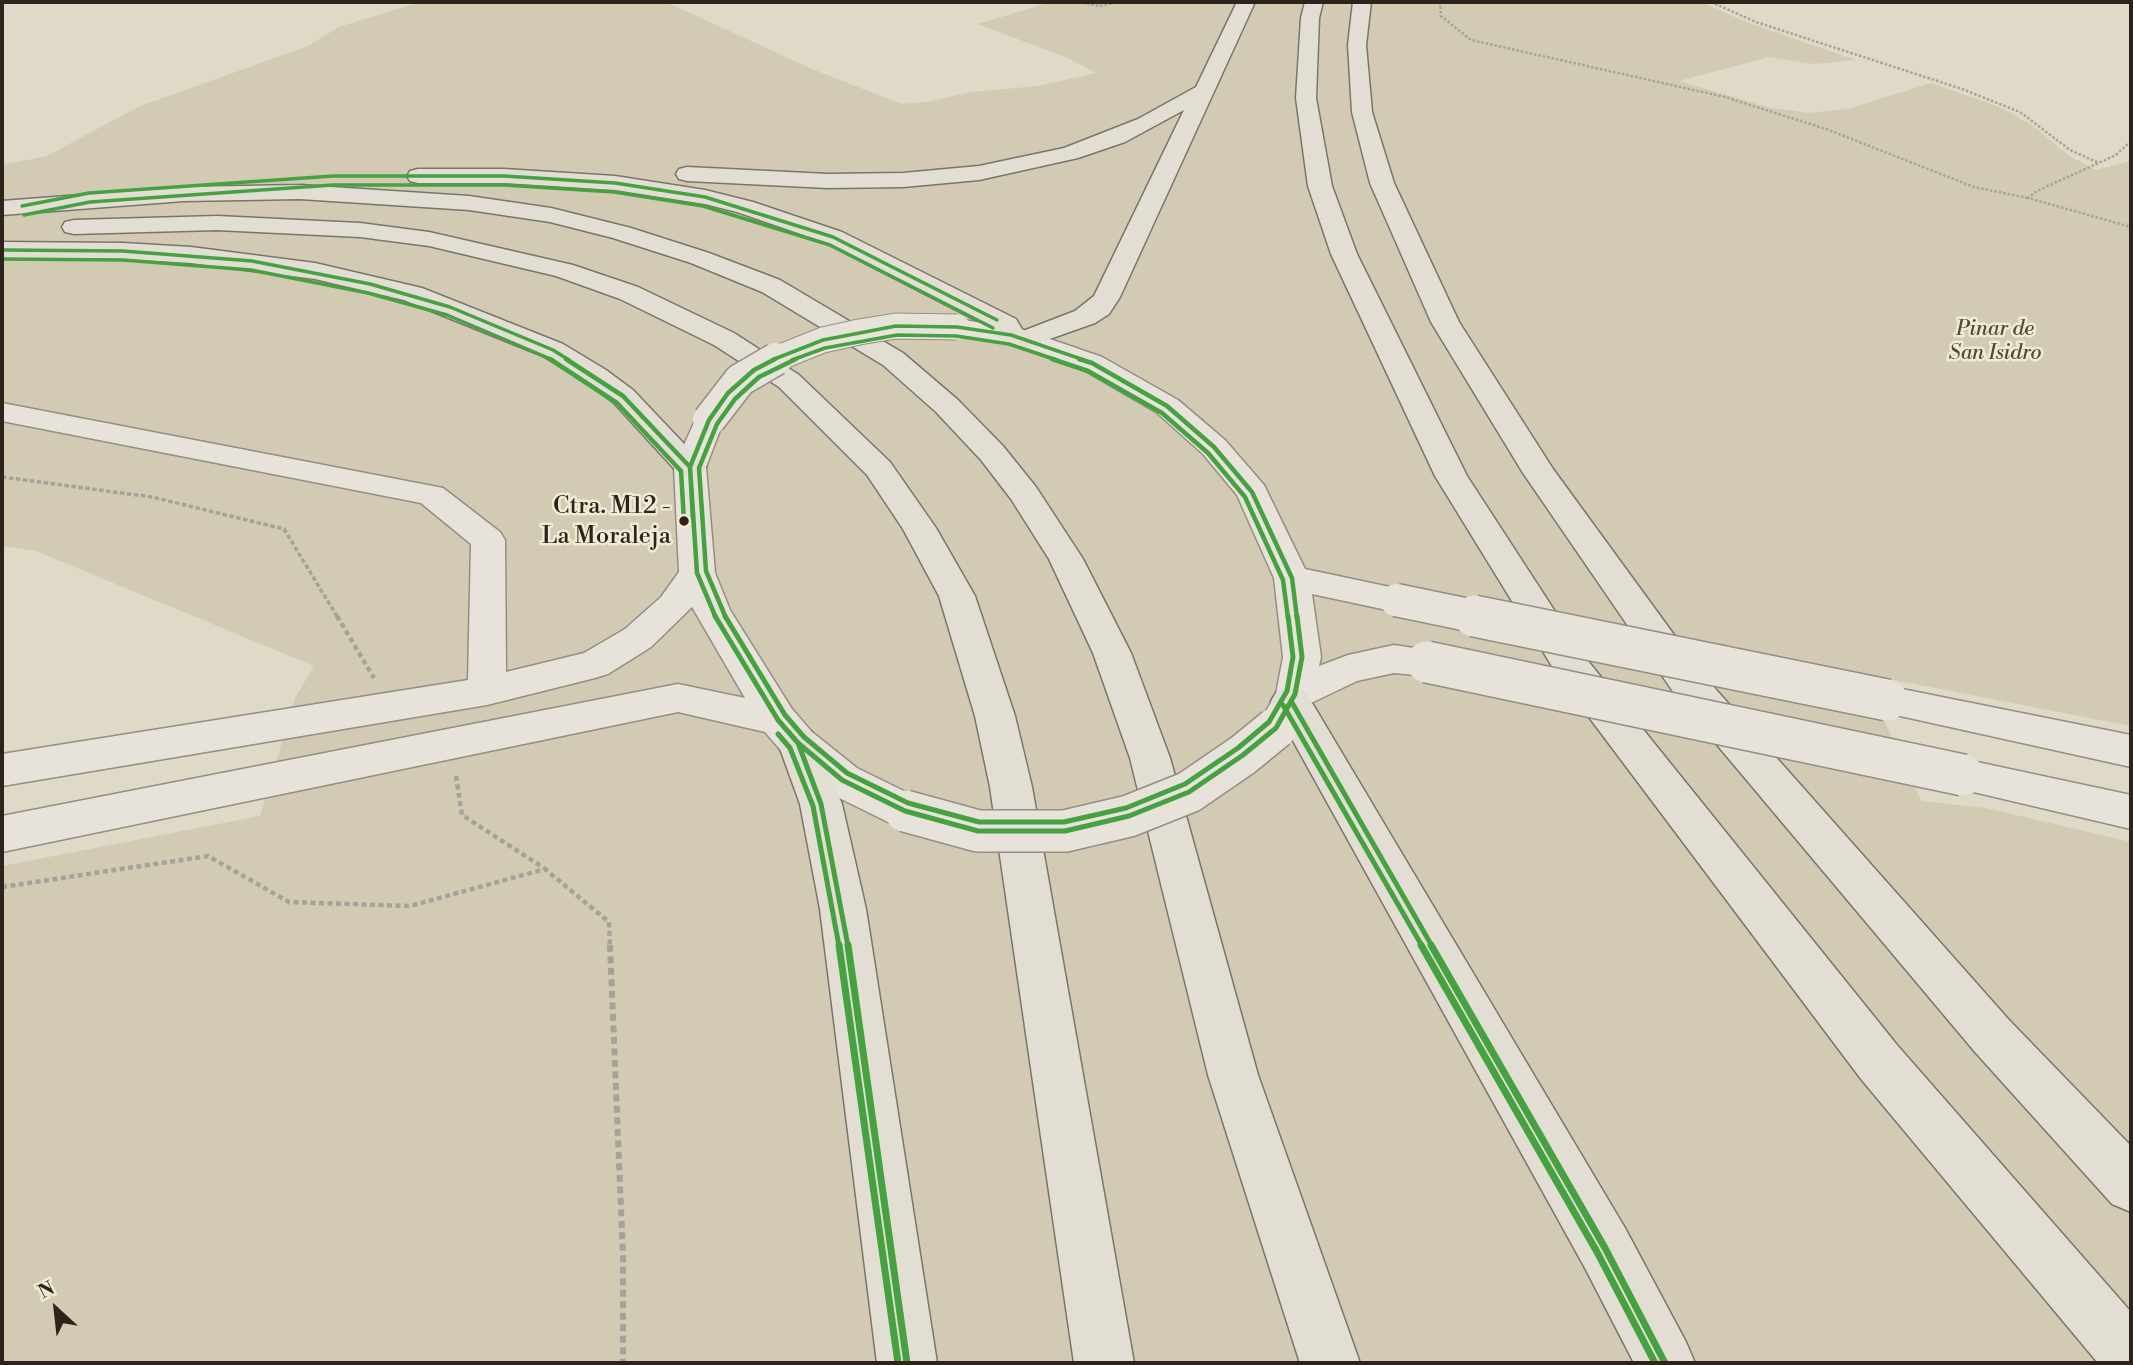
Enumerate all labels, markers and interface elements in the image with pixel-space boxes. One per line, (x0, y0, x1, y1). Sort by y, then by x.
park label: Pinar de San Isidro (1949, 317, 2041, 367)
place label: Ctra. M12 - La Moraleja (542, 493, 671, 549)
marker: Ctra. M12 - La Moraleja (677, 514, 691, 528)
north arrow (21, 1274, 91, 1344)
text: N (34, 1276, 59, 1304)

